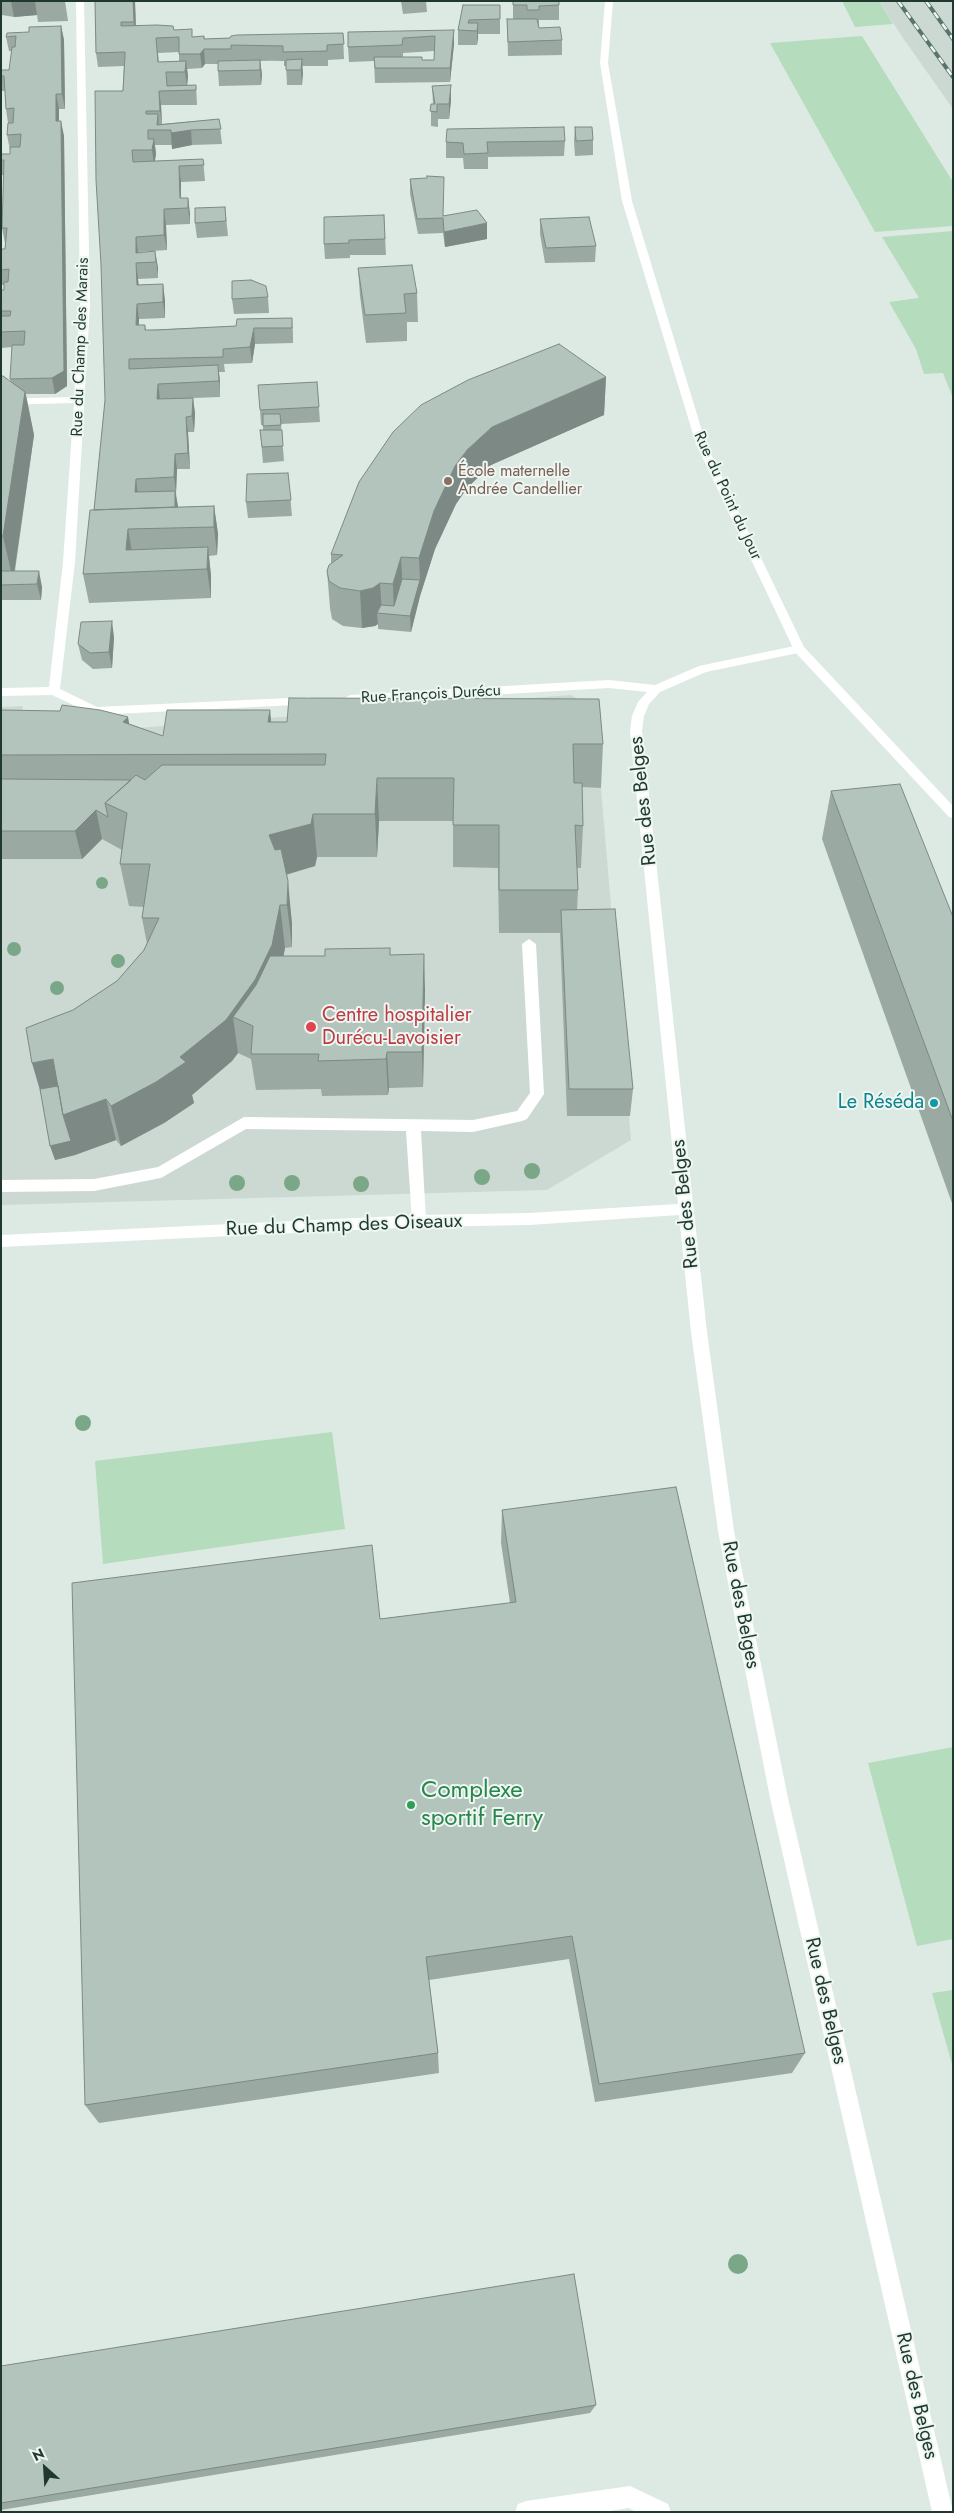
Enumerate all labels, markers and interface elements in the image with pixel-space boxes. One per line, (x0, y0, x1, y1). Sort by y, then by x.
street label: Rue du Champ des Marais (68, 257, 94, 437)
street label: Rue du Point du Jour (689, 429, 765, 563)
place label: École maternelle Andrée Candellier (458, 462, 582, 500)
marker: École maternelle Andrée Candellier (442, 475, 454, 487)
street label: Rue François Durécu (360, 682, 502, 708)
street label: Rue des Belges (625, 735, 663, 867)
place label: Centre hospitalier Durécu-Lavoisier (322, 1004, 472, 1051)
marker: Centre hospitalier Durécu-Lavoisier (304, 1020, 318, 1034)
place label: Le Réséda (838, 1091, 924, 1115)
marker: Le Réséda (928, 1097, 940, 1109)
street label: Rue des Belges (667, 1138, 705, 1270)
street label: Rue du Champ des Oiseaux (225, 1210, 463, 1242)
street label: Rue des Belges (716, 1539, 764, 1671)
place label: Complexe sportif Ferry (421, 1777, 543, 1833)
marker: Complexe sportif Ferry (405, 1799, 417, 1811)
street label: Rue des Belges (799, 1935, 851, 2067)
street label: Rue des Belges (890, 2330, 942, 2462)
north arrow (20, 2443, 70, 2493)
text: N (29, 2443, 48, 2466)

